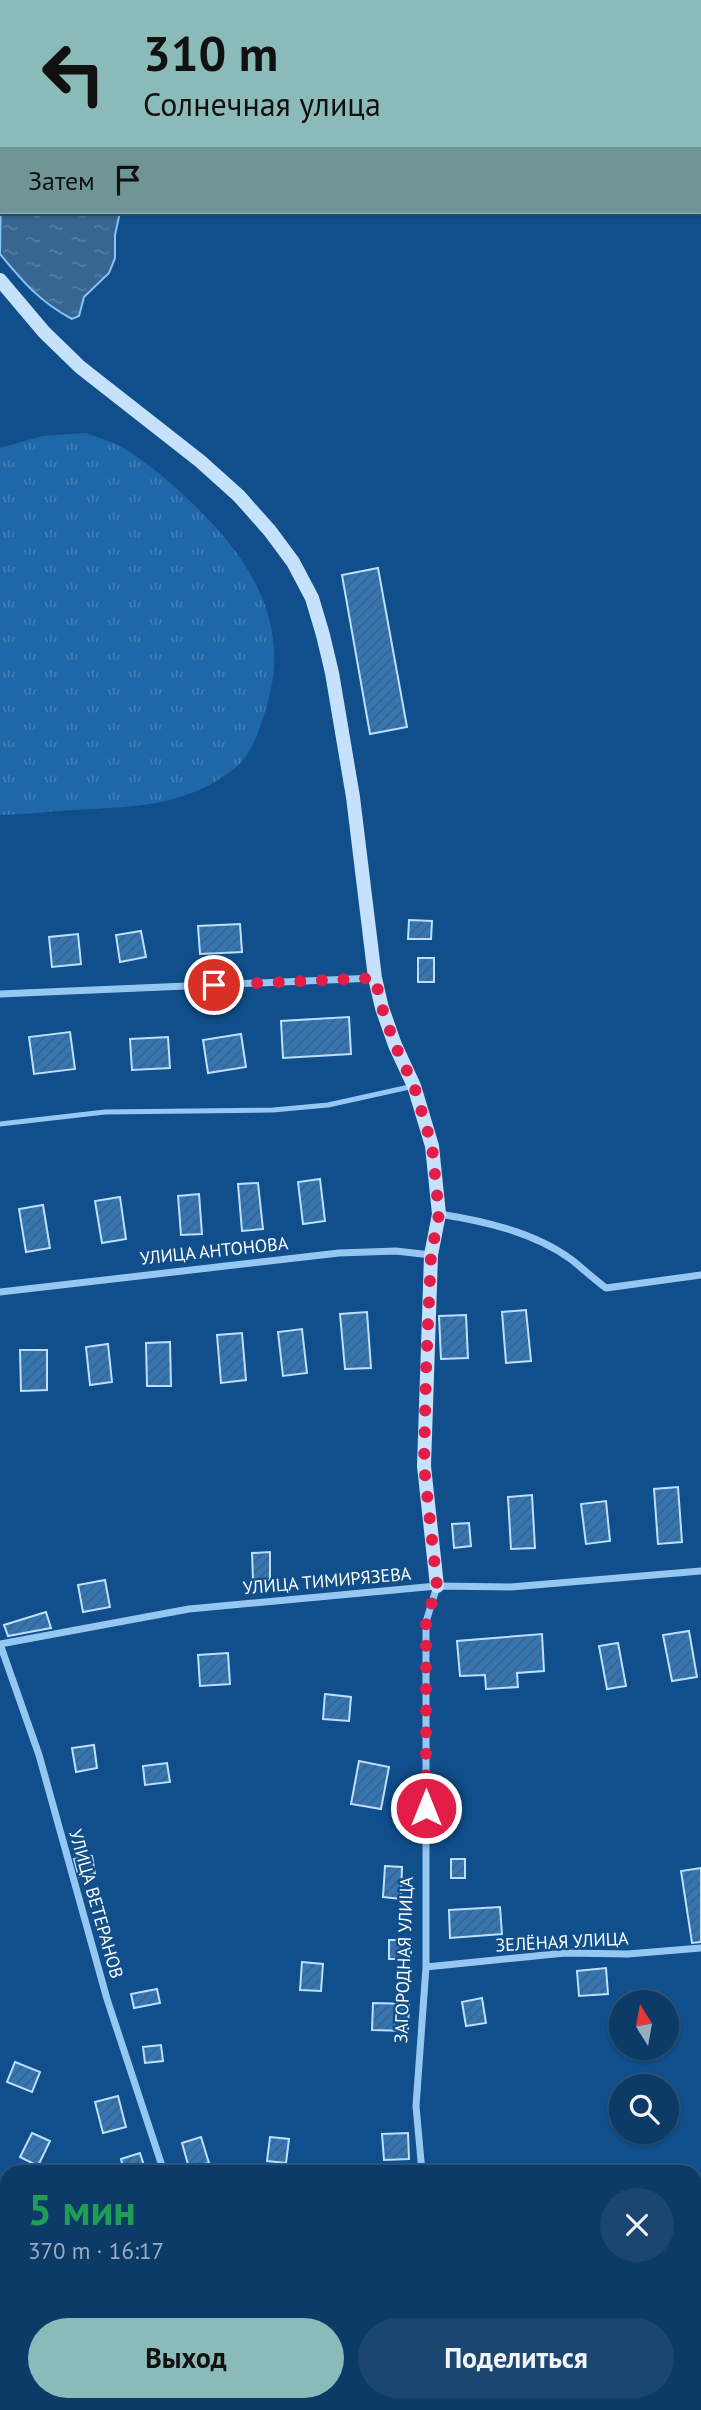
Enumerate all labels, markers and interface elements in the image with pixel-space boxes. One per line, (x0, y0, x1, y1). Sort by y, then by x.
text: 310 m (143, 21, 278, 85)
icon: left (28, 28, 119, 119)
text: Солнечная улица (143, 83, 381, 125)
icon: arrive (109, 161, 147, 199)
text: Затем (28, 164, 95, 197)
pin (184, 955, 244, 1015)
icon: arrive (195, 966, 233, 1004)
street label: УЛИЦА АНТОНОВА (139, 1231, 290, 1270)
street label: УЛИЦА ТИМИРЯЗЕВА (242, 1562, 412, 1599)
position arrow (389, 1771, 463, 1845)
street label: УЛИЦА ВЕТЕРАНОВ (64, 1827, 129, 1981)
street label: ЗАГОРОДНАЯ УЛИЦА (389, 1876, 418, 2044)
street label: ЗЕЛЁНАЯ УЛИЦА (495, 1927, 630, 1956)
north arrow (609, 1990, 679, 2060)
map controls (609, 1990, 679, 2144)
button: search (609, 2074, 679, 2144)
text: 5 мин (28, 2182, 136, 2237)
button: close (600, 2188, 674, 2262)
text: 370 m · 16:17 (28, 2236, 164, 2265)
button: Выход (28, 2318, 344, 2398)
button: Поделиться (358, 2318, 674, 2398)

